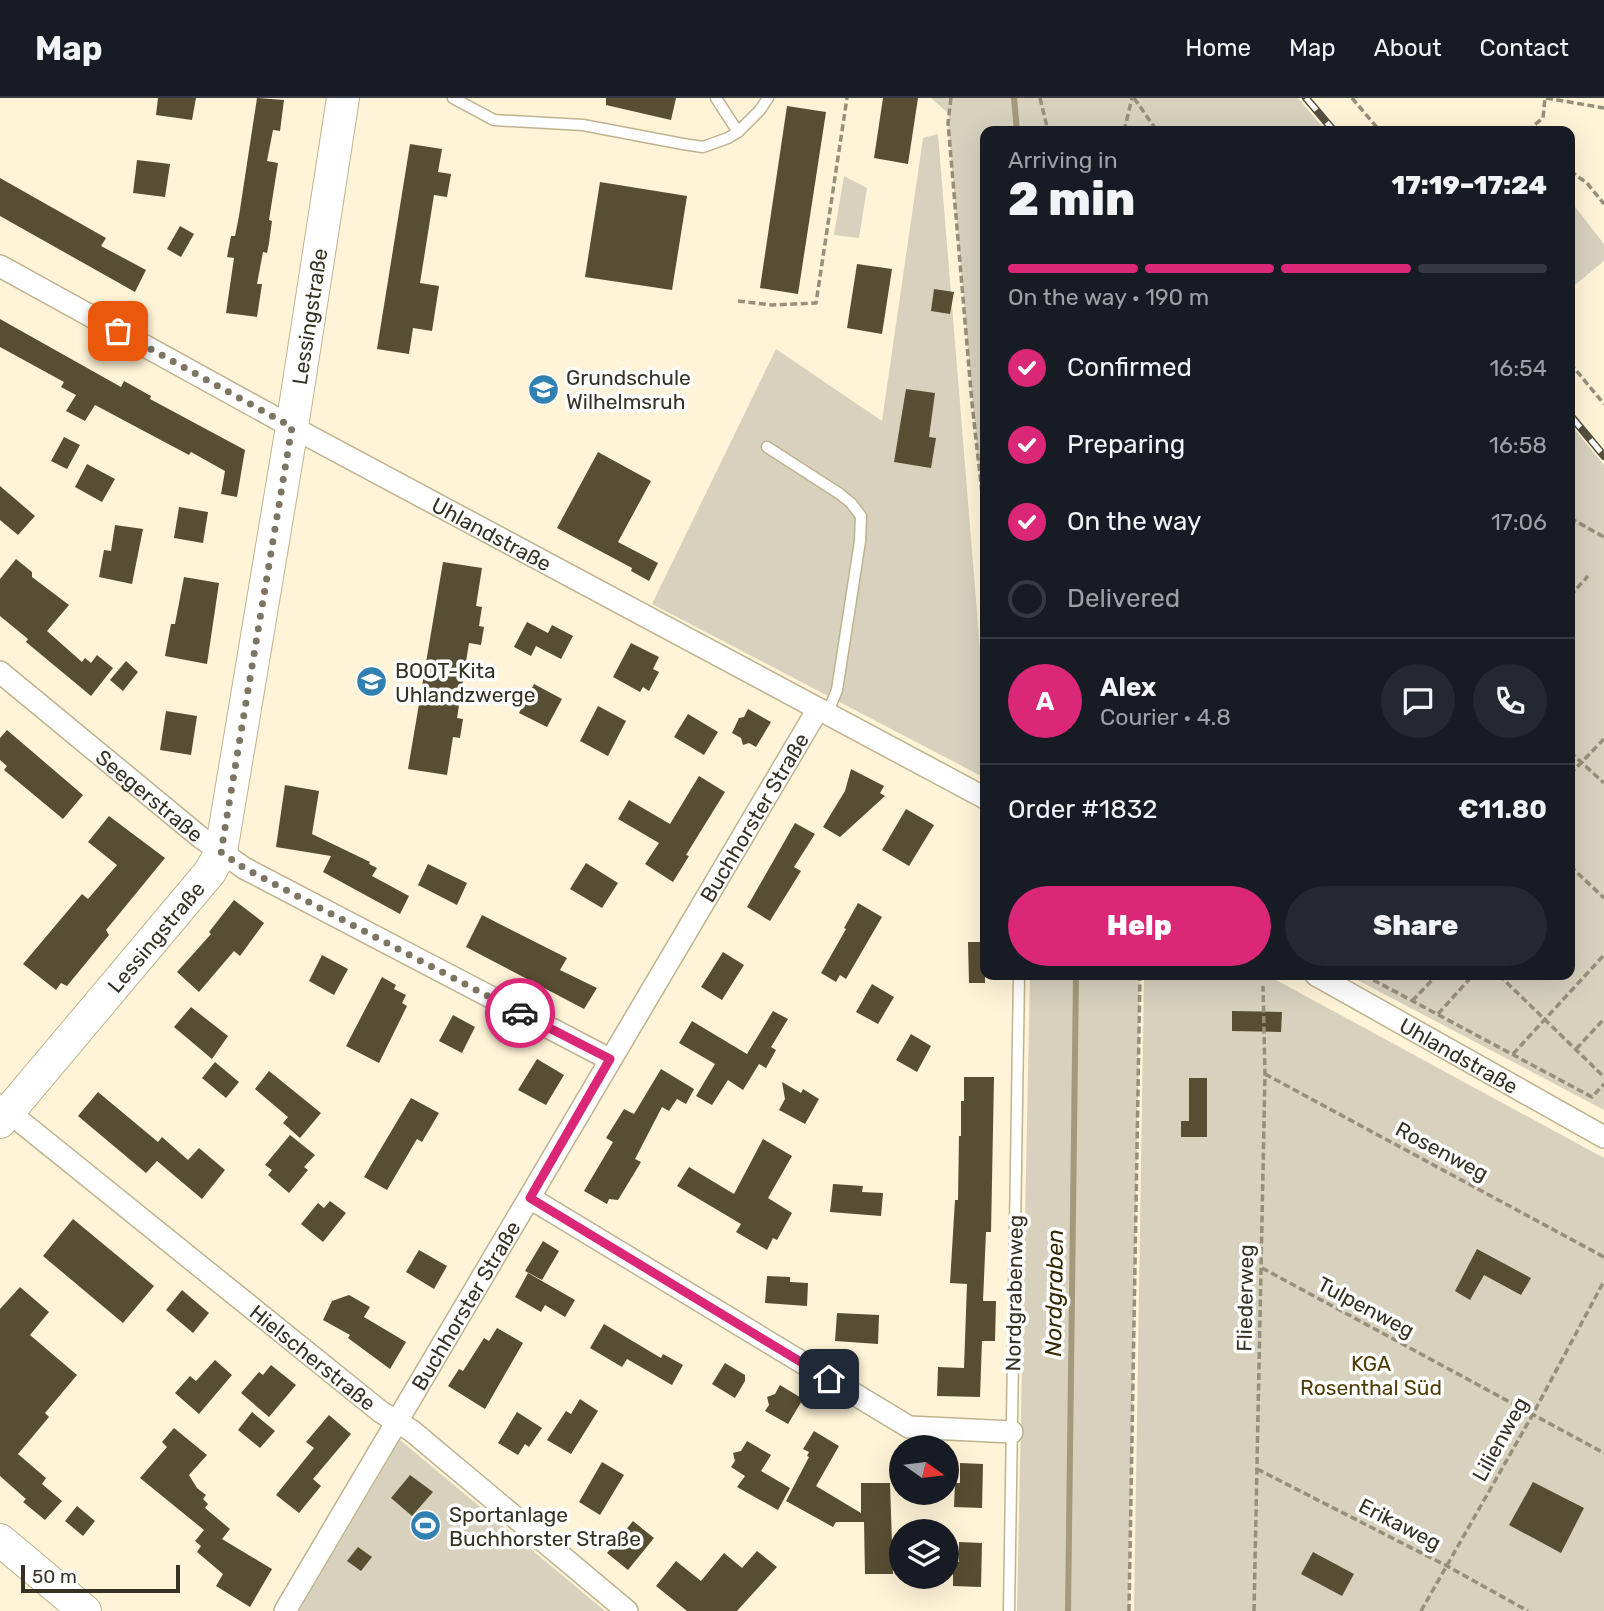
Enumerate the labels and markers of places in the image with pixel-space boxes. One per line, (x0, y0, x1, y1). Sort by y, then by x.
pin (88, 301, 148, 361)
place label: Grundschule Wilhelmsruh (566, 365, 691, 414)
school or university icon: Grundschule Wilhelmsruh (526, 372, 560, 406)
place label: BOOT-Kita Uhlandzwerge (395, 658, 535, 707)
school or university icon: BOOT-Kita Uhlandzwerge (355, 665, 389, 699)
pin (799, 1349, 859, 1409)
place label: Sportanlage Buchhorster Straße (449, 1502, 641, 1551)
sports icon: Sportanlage Buchhorster Straße (409, 1509, 443, 1543)

